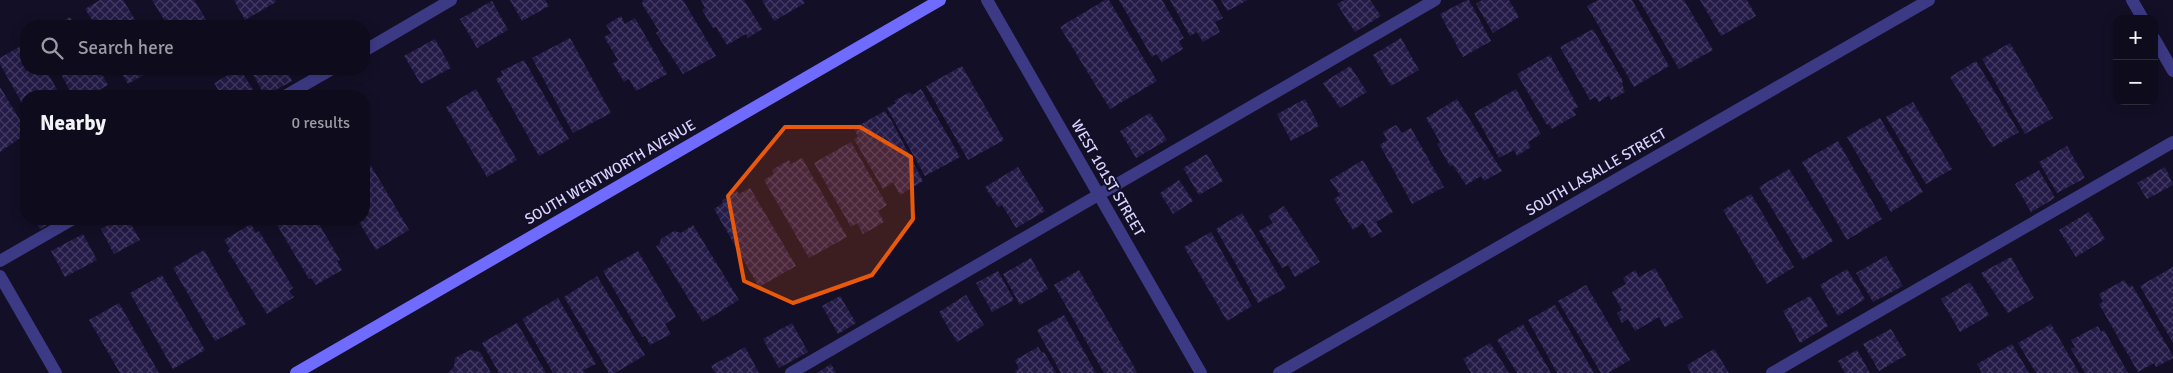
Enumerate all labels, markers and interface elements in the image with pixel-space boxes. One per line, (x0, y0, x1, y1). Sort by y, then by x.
map controls (2113, 15, 2158, 105)
button: + (2113, 15, 2158, 60)
search box (20, 20, 370, 75)
icon: search (38, 34, 66, 62)
text: Search here (78, 36, 174, 60)
button: − (2113, 60, 2158, 105)
text: Nearby (40, 110, 106, 136)
text: 0 results (291, 113, 350, 133)
street label: SOUTH WENTWORTH AVENUE (521, 116, 699, 228)
street label: WEST 101ST STREET (1067, 117, 1149, 240)
street label: SOUTH LASALLE STREET (1523, 124, 1670, 220)

